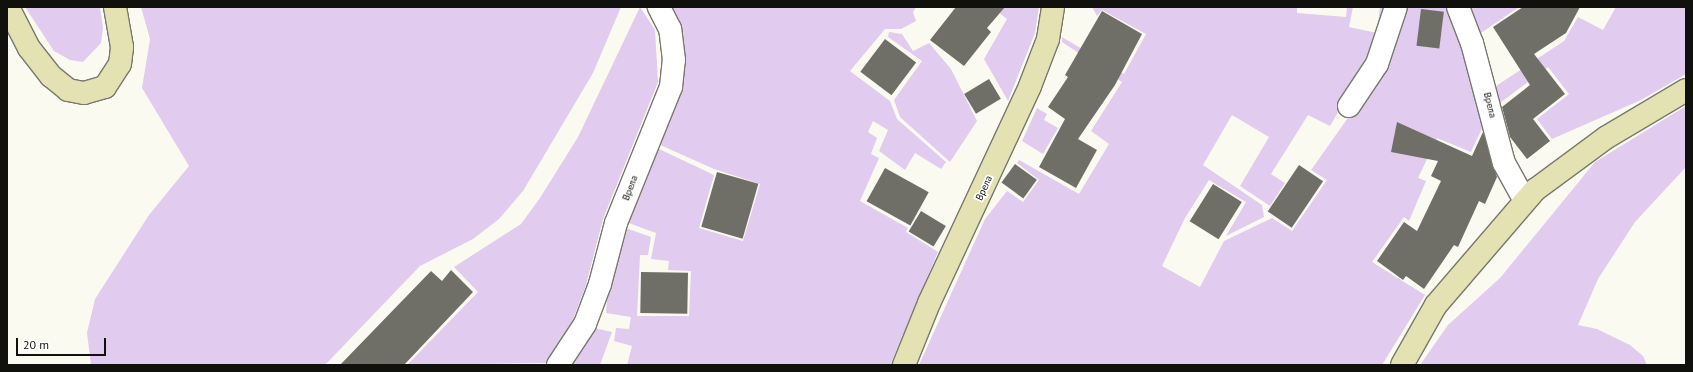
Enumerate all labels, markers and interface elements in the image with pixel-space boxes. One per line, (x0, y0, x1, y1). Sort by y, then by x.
street label: Врела (1481, 91, 1499, 119)
street label: Врела (620, 174, 640, 202)
street label: Врела (973, 174, 995, 202)
scale bar (18, 330, 108, 356)
text: 20 m (23, 337, 49, 352)

